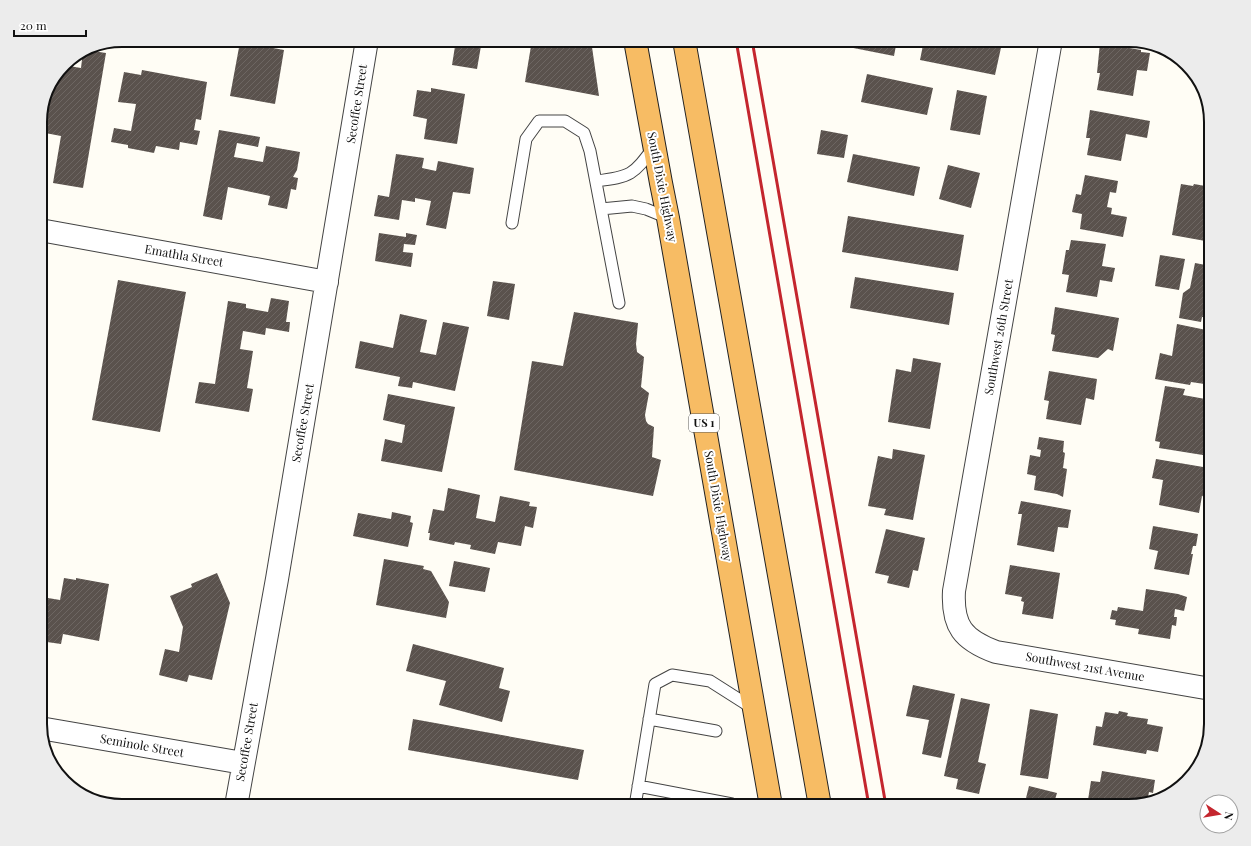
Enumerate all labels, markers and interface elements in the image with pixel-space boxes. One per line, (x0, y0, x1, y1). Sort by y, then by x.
scale bar (14, 12, 86, 38)
text: 20 m (20, 17, 47, 33)
street label: Secoffee Street (342, 62, 370, 145)
street label: South Dixie Highway (644, 130, 682, 243)
street label: Emathla Street (144, 240, 226, 270)
street label: Southwest 26th Street (980, 277, 1016, 396)
street label: Secoffee Street (287, 381, 317, 464)
road number: US 1 (689, 414, 719, 432)
street label: South Dixie Highway (701, 449, 737, 563)
street label: Southwest 21st Avenue (1024, 648, 1146, 684)
street label: Secoffee Street (231, 700, 261, 783)
street label: Seminole Street (99, 730, 186, 760)
north arrow (1199, 794, 1239, 834)
text: N (1221, 811, 1237, 822)

